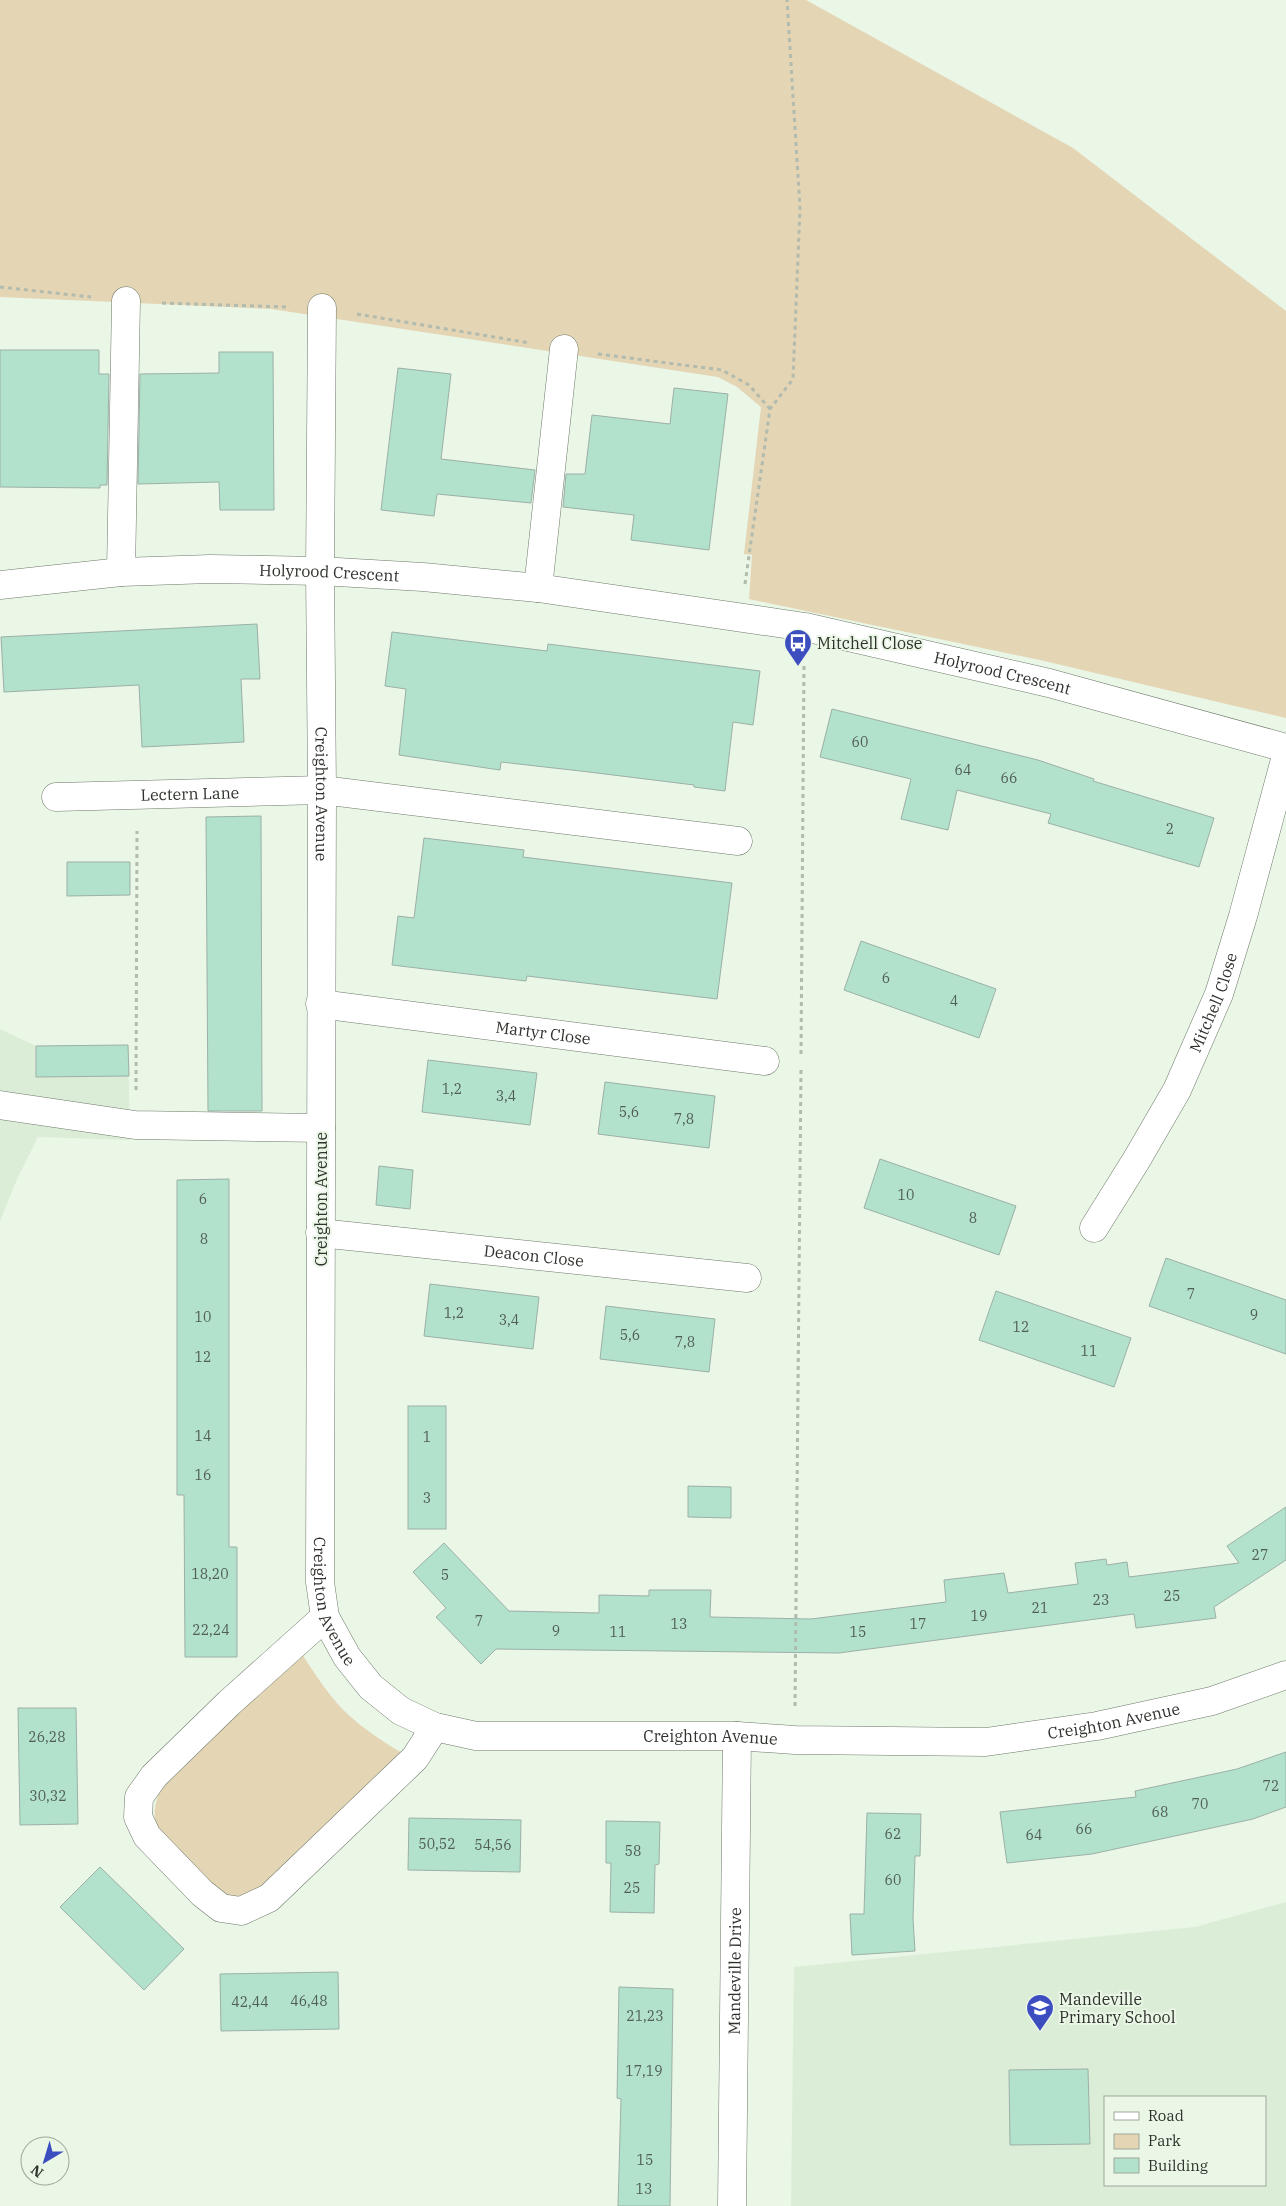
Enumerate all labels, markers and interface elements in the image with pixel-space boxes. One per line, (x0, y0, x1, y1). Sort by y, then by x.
street label: Holyrood Crescent (259, 560, 400, 586)
bus stop icon: Mitchell Close (783, 628, 813, 667)
place label: Mitchell Close (817, 633, 922, 653)
street label: Holyrood Crescent (932, 647, 1074, 699)
street label: Creighton Avenue (311, 727, 332, 861)
house number: 60 (852, 733, 868, 751)
house number: 64 (955, 761, 971, 779)
house number: 66 (1001, 769, 1017, 787)
street label: Lectern Lane (140, 782, 240, 805)
house number: 2 (1166, 820, 1174, 838)
street label: Mitchell Close (1185, 950, 1241, 1055)
house number: 6 (882, 969, 890, 987)
house number: 4 (950, 992, 958, 1010)
street label: Martyr Close (494, 1017, 592, 1049)
house number: 1,2 (442, 1080, 462, 1098)
house number: 3,4 (496, 1087, 516, 1105)
house number: 5,6 (619, 1103, 639, 1121)
house number: 7,8 (674, 1110, 694, 1128)
street label: Creighton Avenue (311, 1132, 331, 1266)
house number: 10 (898, 1186, 914, 1204)
house number: 6 (199, 1190, 207, 1208)
house number: 8 (969, 1209, 977, 1227)
house number: 8 (200, 1230, 208, 1248)
street label: Deacon Close (483, 1240, 585, 1271)
house number: 7 (1187, 1285, 1195, 1303)
house number: 1,2 (444, 1304, 464, 1322)
house number: 9 (1250, 1306, 1258, 1324)
house number: 10 (195, 1308, 211, 1326)
house number: 3,4 (499, 1311, 519, 1329)
house number: 12 (1013, 1318, 1029, 1336)
house number: 5,6 (620, 1326, 640, 1344)
house number: 7,8 (675, 1333, 695, 1351)
house number: 11 (1081, 1342, 1097, 1360)
house number: 12 (195, 1348, 211, 1366)
house number: 14 (195, 1427, 211, 1445)
house number: 1 (423, 1428, 431, 1446)
house number: 16 (195, 1466, 211, 1484)
house number: 3 (423, 1489, 431, 1507)
street label: Creighton Avenue (310, 1537, 360, 1670)
house number: 27 (1252, 1546, 1268, 1564)
house number: 18,20 (191, 1565, 229, 1583)
house number: 5 (441, 1566, 449, 1584)
house number: 25 (1164, 1587, 1180, 1605)
house number: 23 (1093, 1591, 1109, 1609)
house number: 21 (1032, 1599, 1048, 1617)
house number: 19 (971, 1607, 987, 1625)
house number: 7 (475, 1612, 483, 1630)
house number: 13 (671, 1615, 687, 1633)
house number: 17 (910, 1615, 926, 1633)
house number: 22,24 (192, 1621, 230, 1639)
house number: 9 (552, 1622, 560, 1640)
house number: 11 (610, 1623, 626, 1641)
house number: 15 (850, 1623, 866, 1641)
street label: Creighton Avenue (1046, 1698, 1182, 1743)
street label: Creighton Avenue (643, 1726, 778, 1749)
house number: 26,28 (28, 1728, 66, 1746)
house number: 72 (1263, 1777, 1279, 1795)
house number: 30,32 (29, 1787, 67, 1805)
house number: 70 (1192, 1795, 1208, 1813)
house number: 68 (1152, 1803, 1168, 1821)
house number: 66 (1076, 1820, 1092, 1838)
house number: 62 (885, 1825, 901, 1843)
house number: 64 (1026, 1826, 1042, 1844)
house number: 50,52 (418, 1835, 456, 1853)
house number: 54,56 (474, 1836, 512, 1854)
house number: 58 (625, 1842, 641, 1860)
house number: 60 (885, 1871, 901, 1889)
house number: 25 (624, 1879, 640, 1897)
street label: Mandeville Drive (724, 1907, 745, 2035)
place label: Mandeville Primary School (1059, 1989, 1176, 2027)
house number: 46,48 (290, 1992, 328, 2010)
house number: 42,44 (231, 1993, 269, 2011)
school or university icon: Mandeville Primary School (1025, 1993, 1055, 2032)
house number: 21,23 (626, 2007, 664, 2025)
house number: 17,19 (625, 2062, 663, 2080)
legend (1104, 2096, 1266, 2186)
text: Road (1148, 2106, 1184, 2125)
text: Park (1148, 2131, 1181, 2150)
north arrow (20, 2136, 70, 2186)
house number: 15 (637, 2151, 653, 2169)
text: Building (1148, 2156, 1208, 2175)
text: N (27, 2161, 47, 2182)
house number: 13 (636, 2180, 652, 2198)

